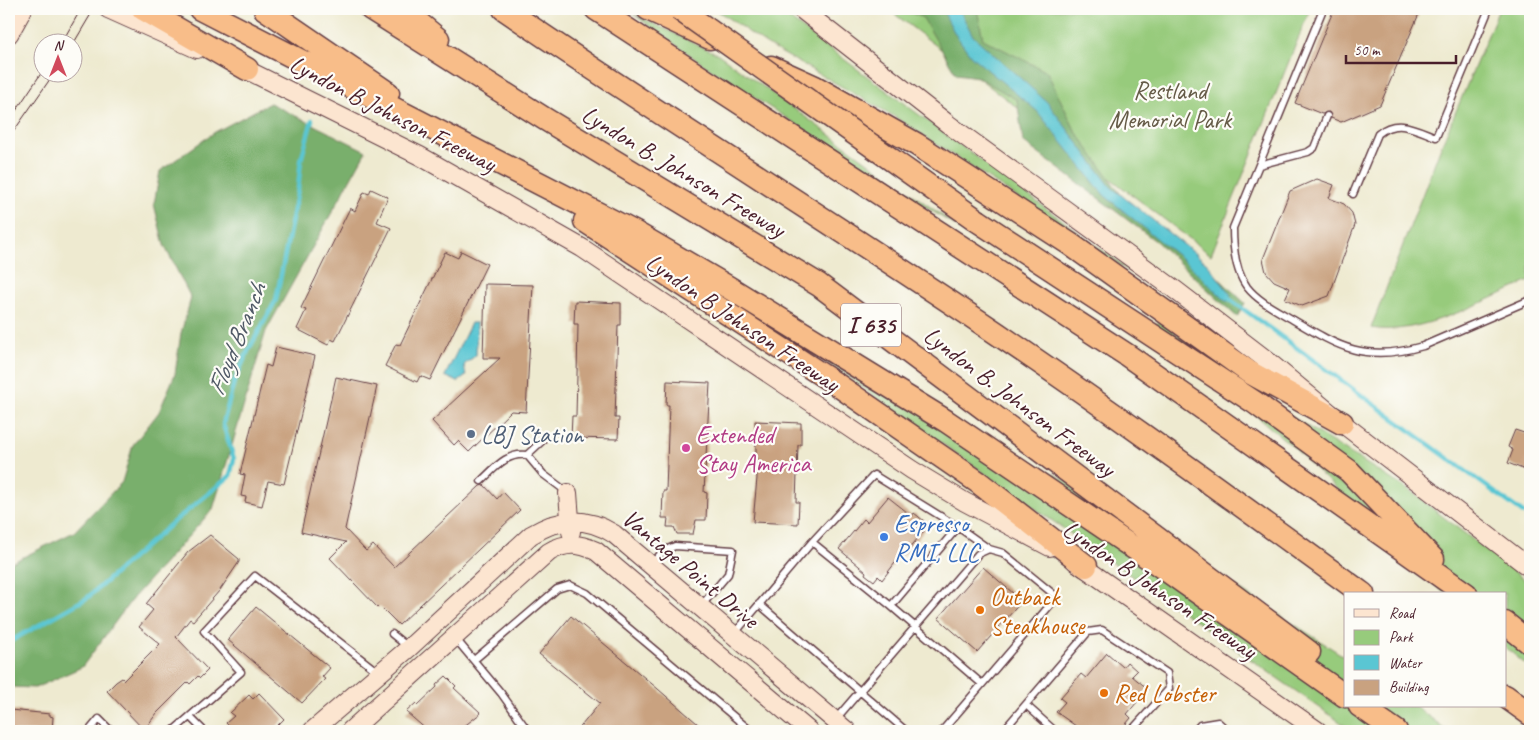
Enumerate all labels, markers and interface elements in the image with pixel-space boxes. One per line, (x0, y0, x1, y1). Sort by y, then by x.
north arrow (32, 32, 82, 82)
scale bar (1346, 32, 1456, 64)
text: N (54, 37, 65, 54)
text: 50 m (1354, 41, 1381, 60)
street label: Lyndon B Johnson Freeway (284, 48, 502, 180)
park label: Restland Memorial Park (1109, 75, 1233, 136)
street label: Lyndon B. Johnson Freeway (576, 98, 793, 247)
street label: Lyndon B Johnson Freeway (639, 246, 847, 400)
water label: Floyd Branch (199, 277, 275, 400)
road number: I 635 (841, 304, 901, 346)
street label: Lyndon B. Johnson Freeway (917, 319, 1124, 486)
place label: LBJ Station (481, 419, 585, 451)
place label: Extended Stay America (696, 419, 813, 480)
marker: LBJ Station (465, 428, 477, 440)
marker: Extended Stay America (680, 442, 692, 454)
street label: Vantage Point Drive (615, 502, 767, 637)
place label: Espresso RMI, LLC (894, 508, 982, 569)
street label: Lyndon B Johnson Freeway (1056, 513, 1264, 667)
marker: Espresso RMI, LLC (878, 531, 890, 543)
place label: Outback Steakhouse (990, 581, 1086, 642)
legend (1344, 592, 1506, 708)
marker: Outback Steakhouse (974, 604, 986, 616)
text: Road (1389, 604, 1416, 623)
text: Park (1389, 628, 1414, 647)
text: Water (1389, 654, 1423, 673)
place label: Red Lobster (1114, 678, 1217, 710)
text: Building (1389, 678, 1429, 697)
marker: Red Lobster (1098, 687, 1110, 699)

